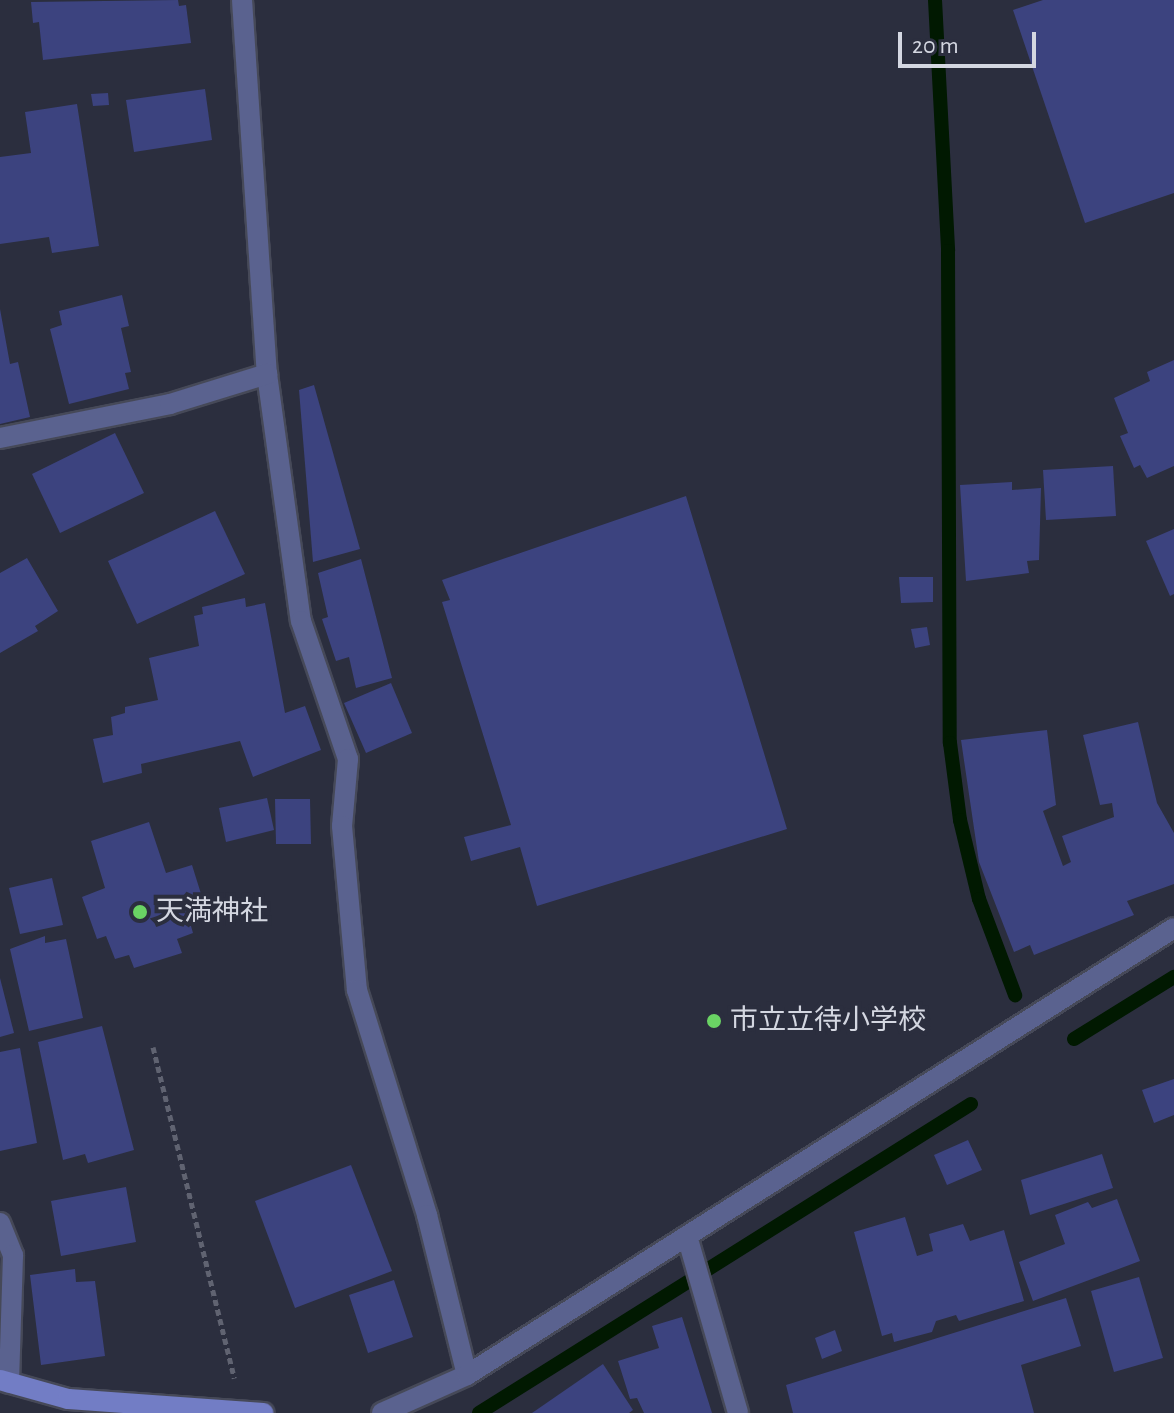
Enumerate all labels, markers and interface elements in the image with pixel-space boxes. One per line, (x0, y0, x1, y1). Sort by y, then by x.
scale bar (902, 16, 1040, 66)
text: 20 m (912, 34, 959, 58)
place label: 天満神社 (156, 895, 268, 929)
marker: 天満神社 (131, 903, 149, 921)
place label: 市立立待小学校 (730, 1004, 926, 1038)
marker: 市立立待小学校 (705, 1012, 723, 1030)

